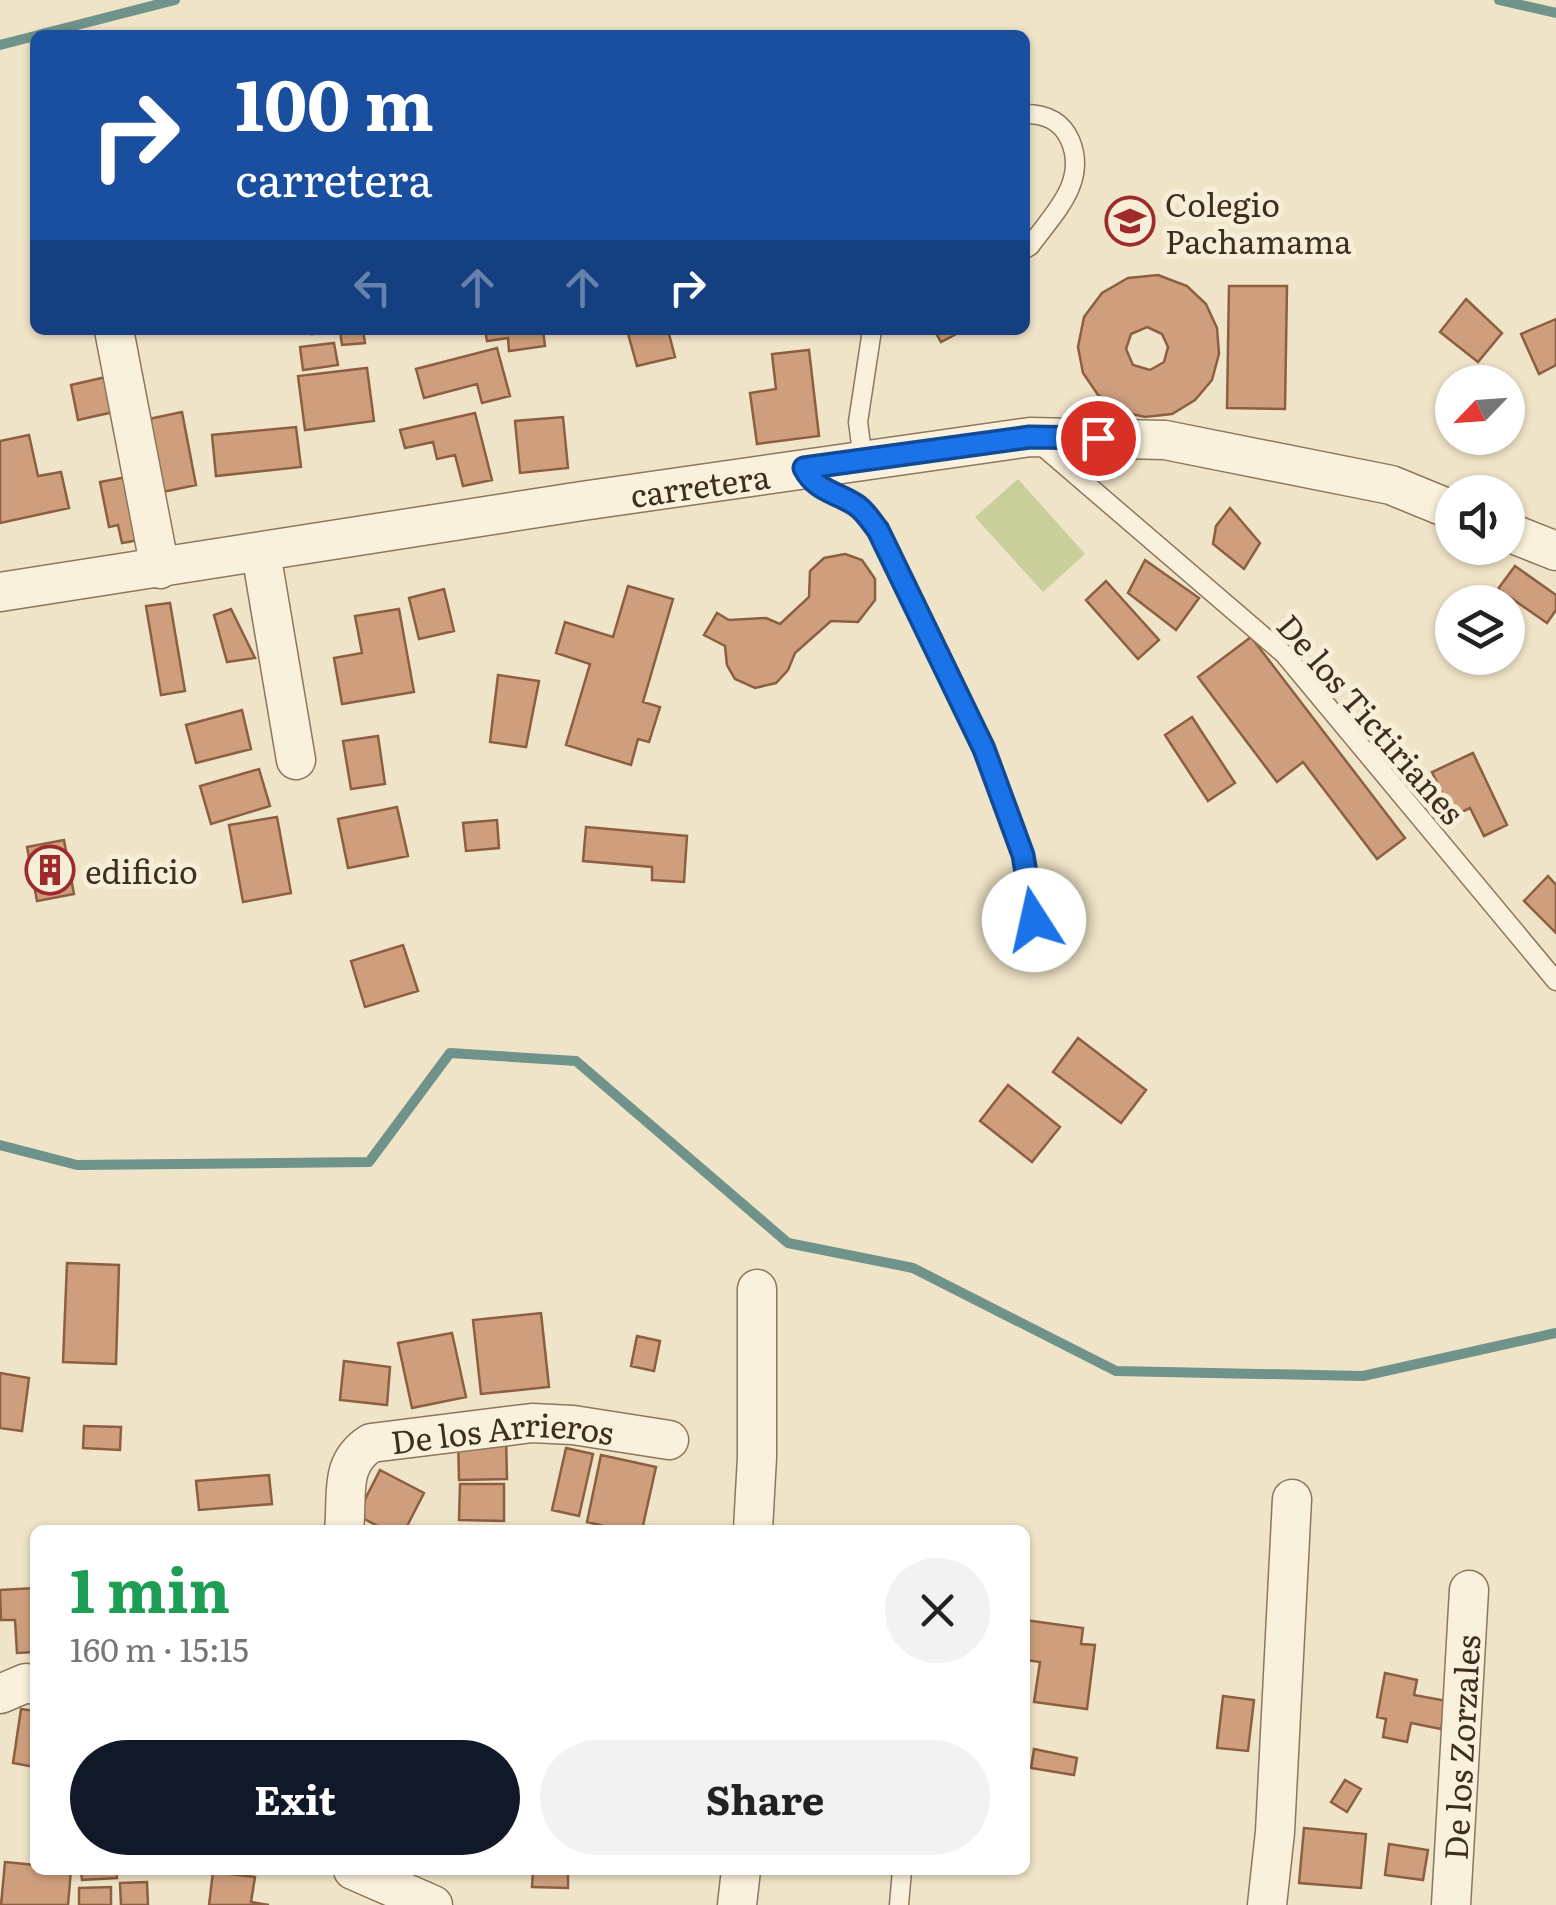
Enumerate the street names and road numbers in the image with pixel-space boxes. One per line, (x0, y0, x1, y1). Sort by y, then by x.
street label: carretera (627, 450, 773, 518)
street label: De los Tictirianes (1267, 602, 1477, 834)
street label: De los Arrieros (388, 1399, 618, 1464)
street label: De los Zorzales (1430, 1633, 1490, 1861)

